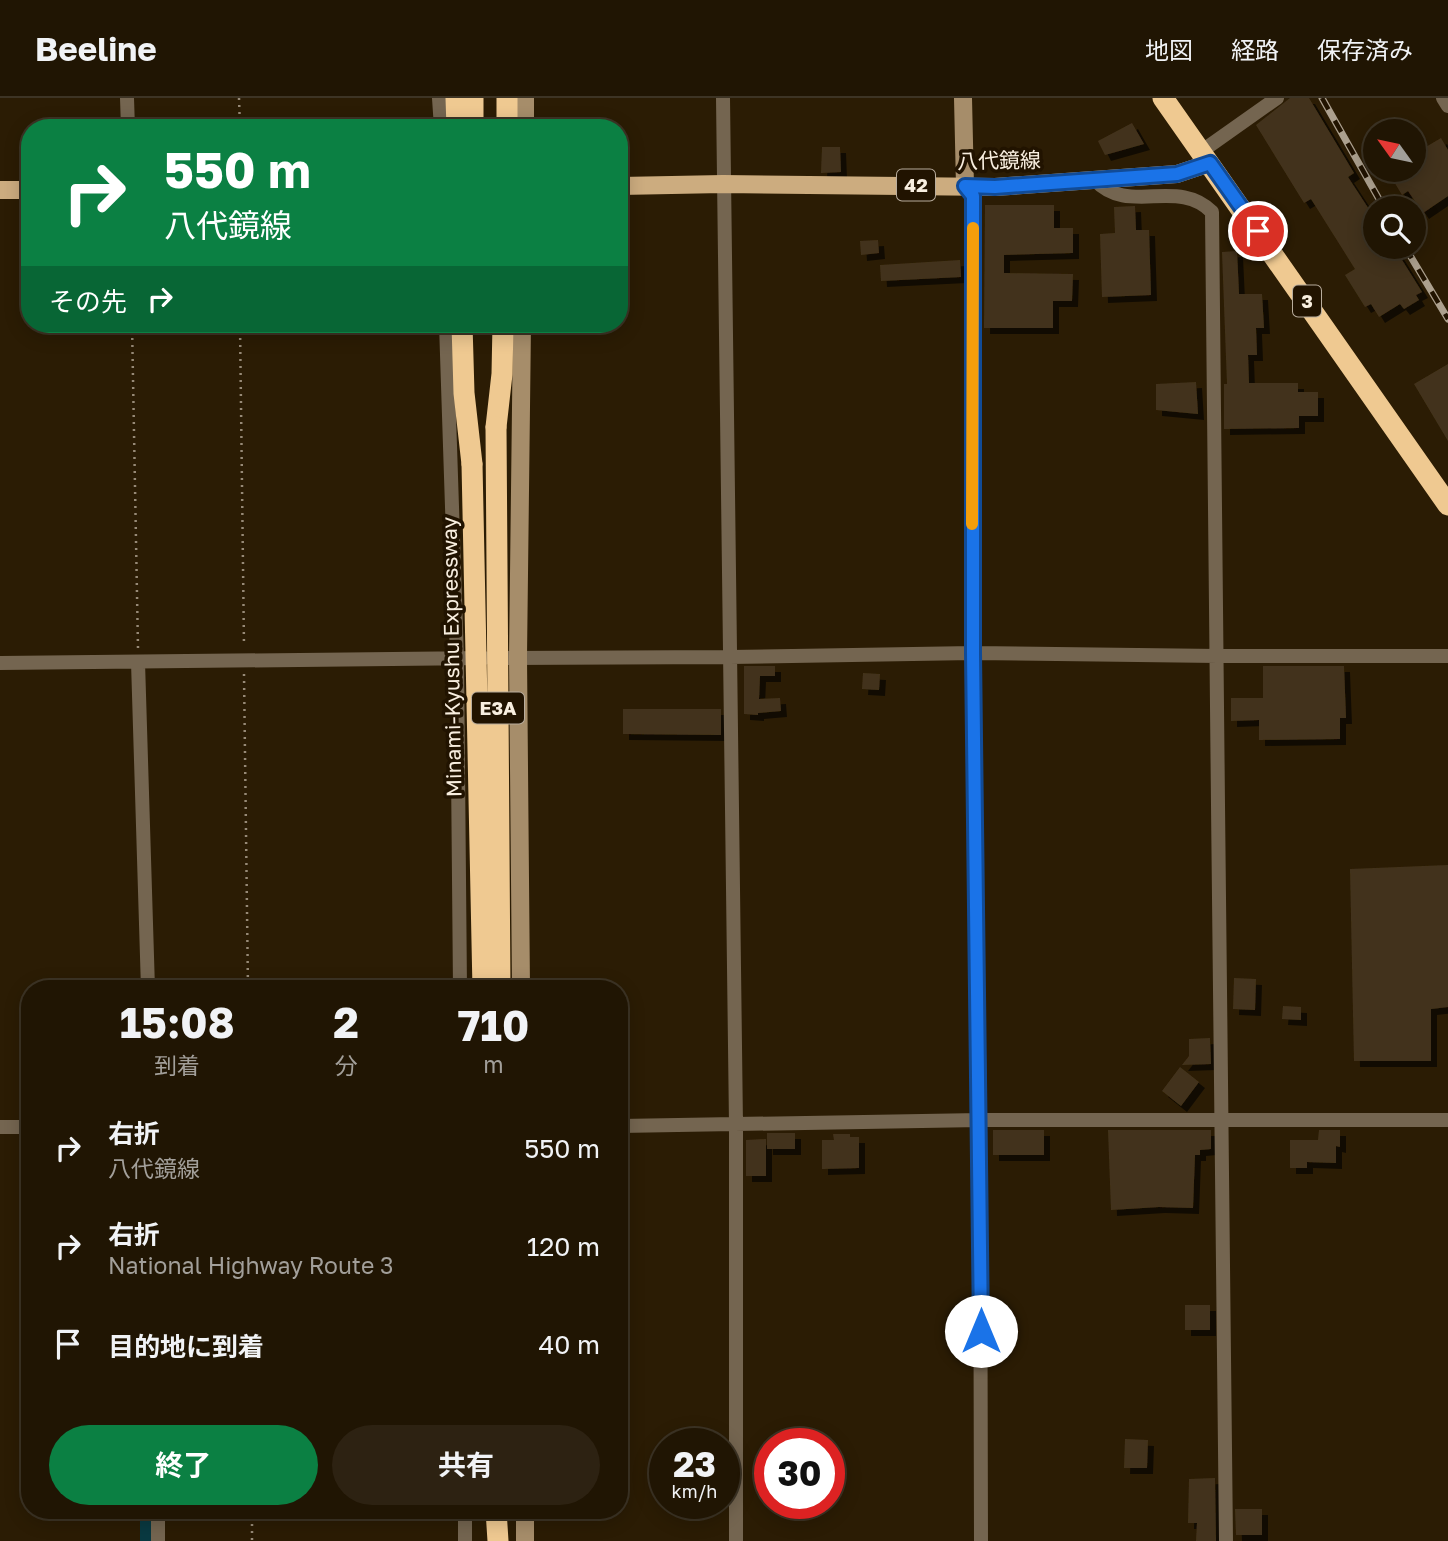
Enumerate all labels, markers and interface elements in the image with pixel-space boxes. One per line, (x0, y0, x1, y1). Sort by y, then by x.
text: Beeline (35, 29, 157, 68)
text: 地図 (1145, 35, 1193, 64)
text: 経路 (1231, 35, 1279, 64)
text: 保存済み (1317, 35, 1413, 64)
north arrow (1363, 119, 1426, 182)
map controls (1363, 119, 1426, 259)
text: 550 m (164, 140, 311, 199)
street label: 八代鏡線 (957, 146, 1041, 174)
icon: right (49, 147, 140, 238)
road number: 42 (897, 170, 935, 200)
button: search (1363, 196, 1426, 259)
pin (1228, 201, 1288, 261)
text: 八代鏡線 (164, 206, 292, 244)
icon: arrive (1239, 212, 1277, 250)
icon: right (141, 280, 179, 318)
text: その先 (49, 286, 127, 317)
road number: 3 (1293, 286, 1321, 316)
street label: Minami-Kyushu Expressway (436, 516, 466, 797)
road number: E3A (472, 692, 524, 723)
text: 15:08 (120, 997, 235, 1047)
text: 2 (333, 997, 359, 1047)
text: 710 (457, 1000, 529, 1050)
text: m (483, 1050, 504, 1078)
text: 到着 (154, 1051, 200, 1079)
text: 分 (335, 1051, 358, 1079)
text: 右折 (108, 1118, 160, 1149)
icon: right (49, 1129, 87, 1167)
text: 550 m (524, 1133, 600, 1164)
text: 八代鏡線 (108, 1154, 200, 1182)
text: 右折 (108, 1219, 160, 1250)
icon: right (49, 1227, 87, 1265)
text: 120 m (527, 1231, 600, 1262)
text: National Highway Route 3 (108, 1251, 394, 1279)
position arrow (944, 1294, 1018, 1368)
icon: arrive (49, 1325, 87, 1363)
text: 40 m (539, 1329, 600, 1360)
text: 目的地に到着 (108, 1331, 264, 1362)
button: 終了 (49, 1425, 318, 1505)
button: 共有 (332, 1425, 600, 1505)
speed limit sign: 30 (754, 1428, 845, 1519)
text: 23 (673, 1443, 716, 1485)
text: km/h (672, 1480, 717, 1502)

